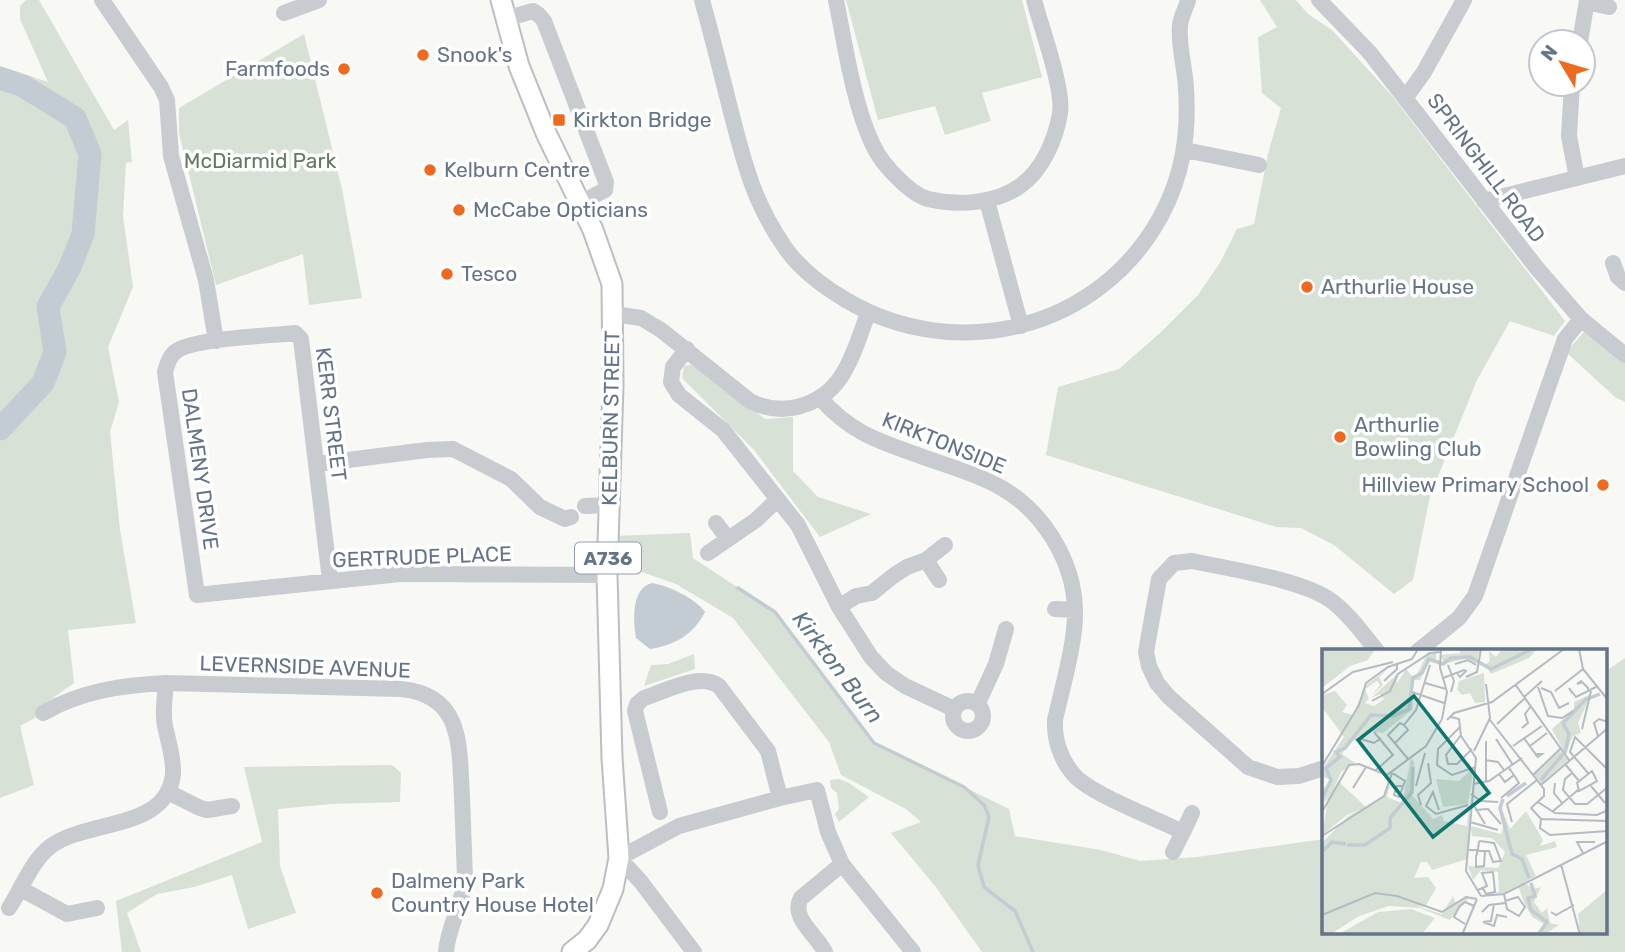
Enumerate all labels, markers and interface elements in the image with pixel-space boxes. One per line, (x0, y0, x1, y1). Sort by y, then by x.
north arrow (1527, 28, 1597, 98)
text: N (1536, 40, 1562, 65)
place label: Snook's (437, 42, 513, 67)
marker: Snook's (415, 47, 431, 63)
place label: Farmfoods (225, 56, 330, 81)
marker: Farmfoods (336, 61, 352, 77)
street label: SPRINGHILL ROAD (1422, 88, 1551, 247)
place label: Kirkton Bridge (573, 107, 712, 132)
marker: Kirkton Bridge (551, 112, 567, 128)
park label: McDiarmid Park (184, 148, 336, 173)
place label: Kelburn Centre (444, 157, 590, 182)
marker: Kelburn Centre (422, 162, 438, 178)
place label: McCabe Opticians (473, 197, 648, 222)
marker: McCabe Opticians (451, 202, 467, 218)
place label: Tesco (461, 261, 517, 286)
marker: Tesco (439, 266, 455, 282)
place label: Arthurlie House (1321, 274, 1474, 299)
marker: Arthurlie House (1299, 279, 1315, 295)
street label: KELBURN STREET (596, 330, 625, 506)
street label: KERR STREET (311, 346, 352, 482)
street label: DALMENY DRIVE (177, 387, 224, 551)
street label: KIRKTONSIDE (879, 406, 1010, 479)
place label: Arthurlie Bowling Club (1354, 412, 1481, 461)
marker: Arthurlie Bowling Club (1332, 429, 1348, 445)
place label: Hillview Primary School (1361, 472, 1589, 497)
marker: Hillview Primary School (1595, 477, 1611, 493)
street label: GERTRUDE PLACE (332, 541, 512, 572)
road number: A736 (575, 542, 641, 573)
water label: Kirkton Burn (787, 605, 889, 729)
inset map (1322, 649, 1608, 934)
street label: LEVERNSIDE AVENUE (199, 650, 411, 683)
place label: Dalmeny Park Country House Hotel (391, 868, 594, 917)
marker: Dalmeny Park Country House Hotel (369, 885, 385, 901)

